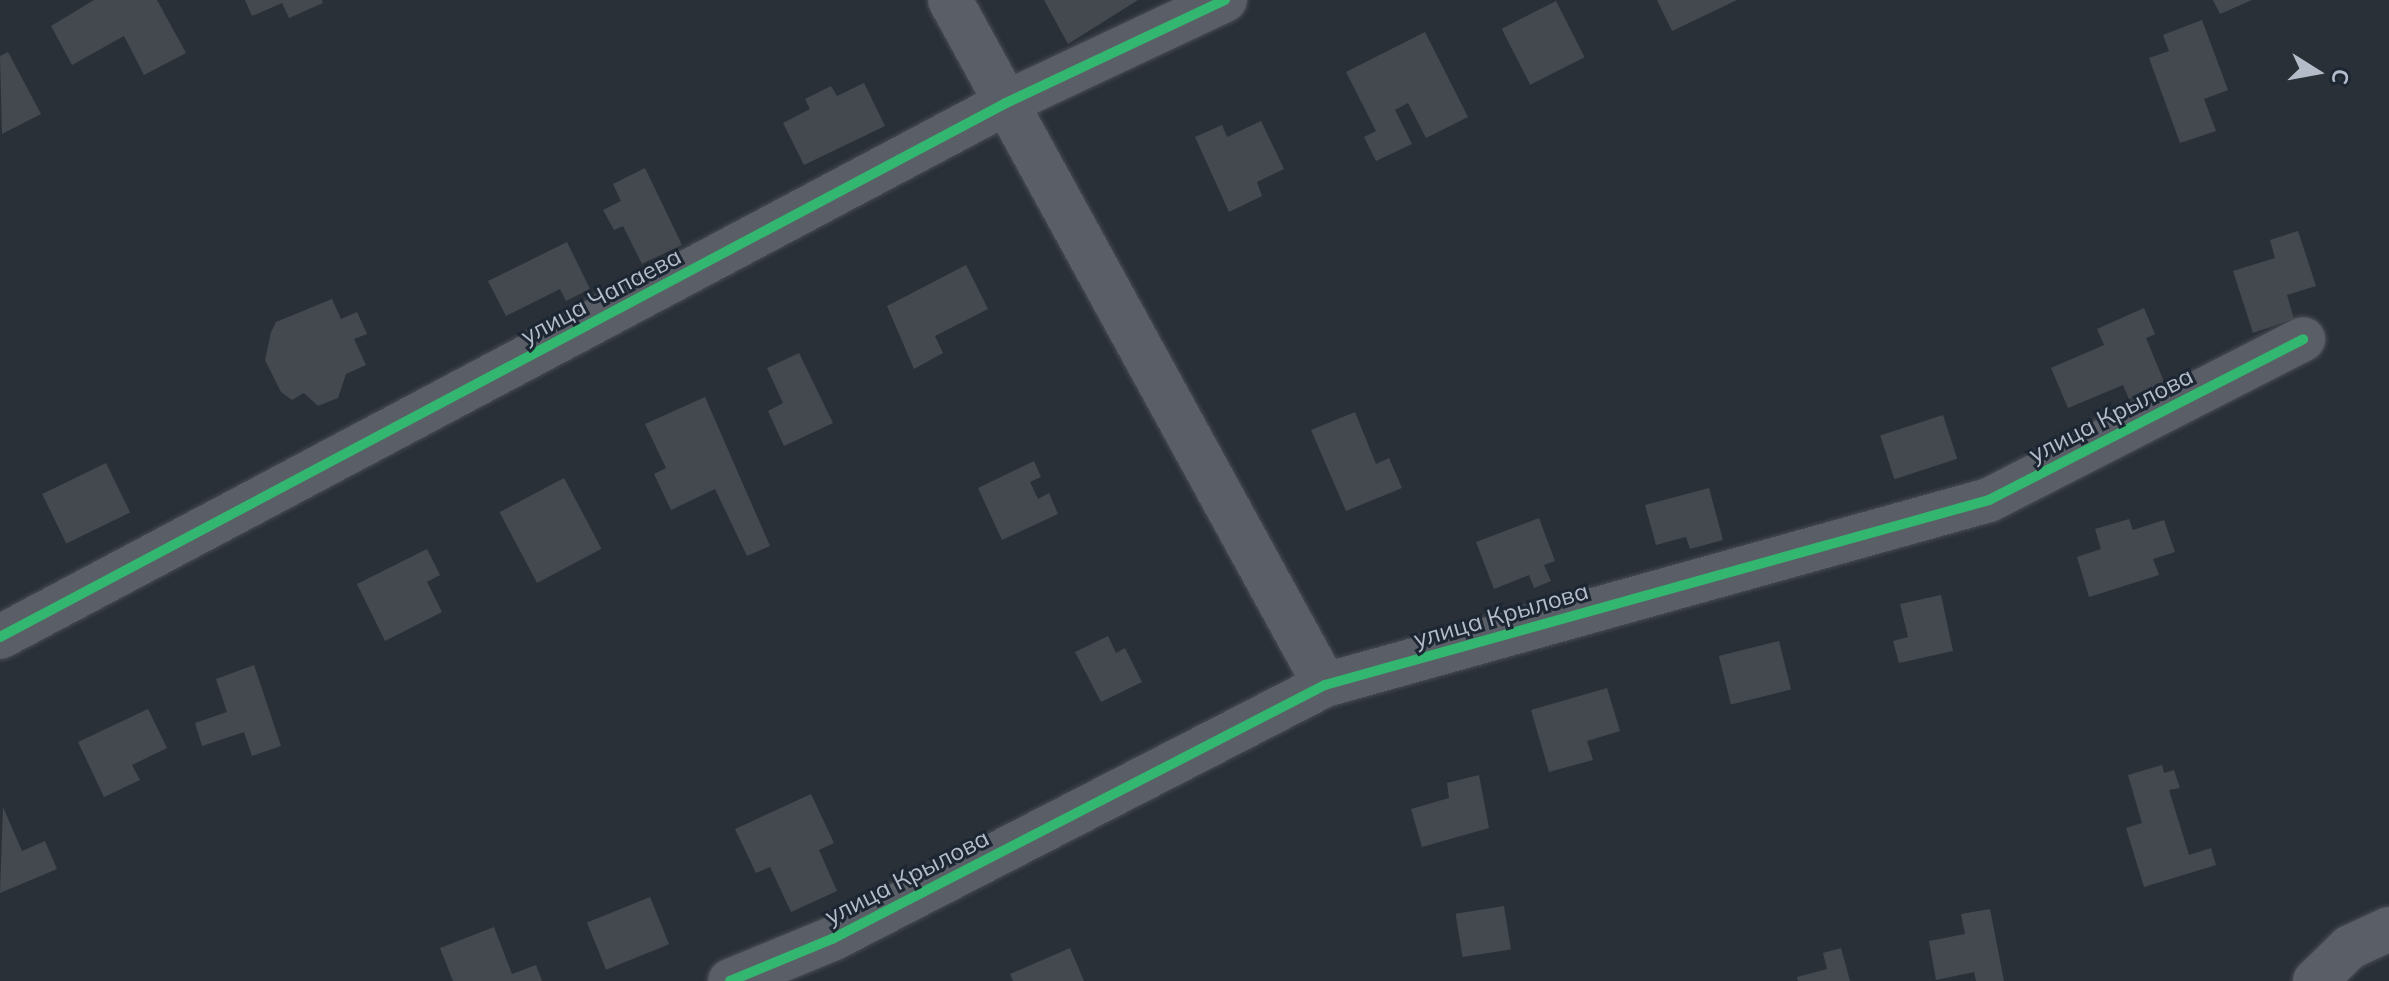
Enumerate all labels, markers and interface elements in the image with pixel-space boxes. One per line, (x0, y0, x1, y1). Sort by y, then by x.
north arrow (2277, 32, 2357, 112)
text: С (2325, 66, 2356, 87)
street label: улица Чапаева (516, 242, 686, 350)
street label: улица Крылова (2024, 361, 2198, 469)
street label: улица Крылова (1410, 576, 1592, 654)
street label: улица Крылова (820, 823, 994, 931)

